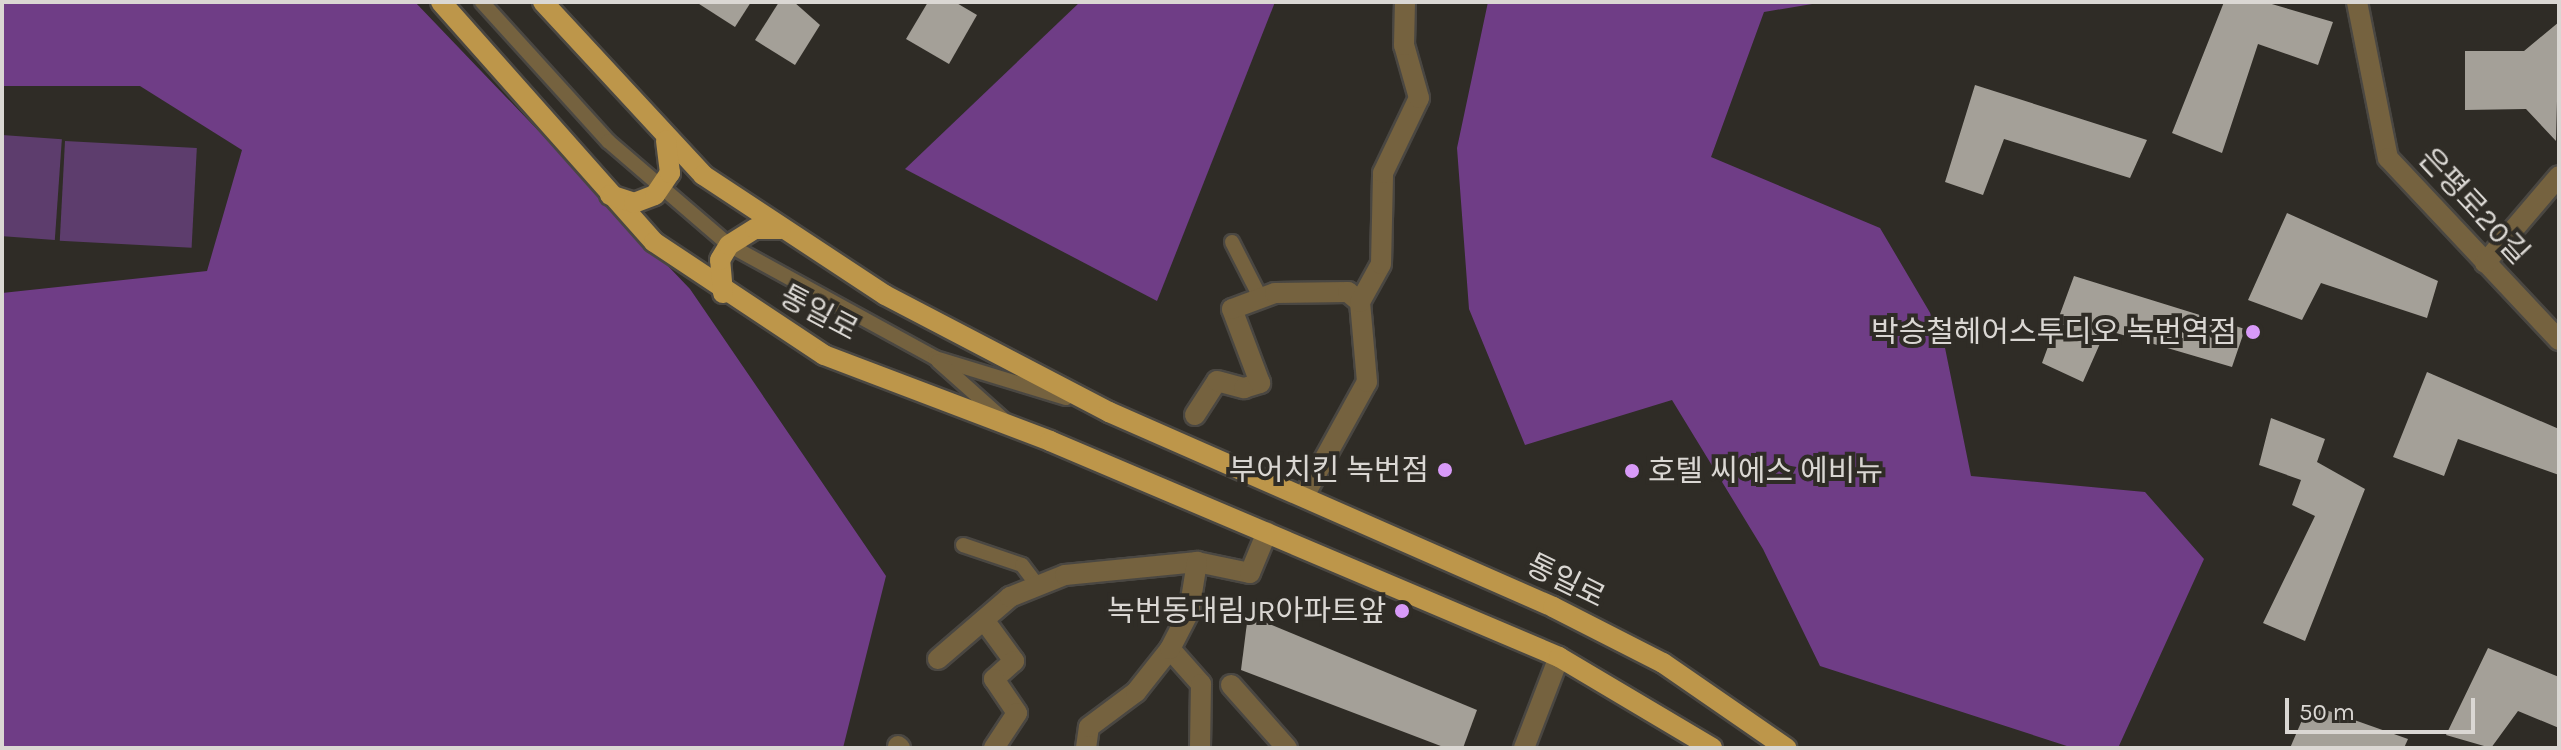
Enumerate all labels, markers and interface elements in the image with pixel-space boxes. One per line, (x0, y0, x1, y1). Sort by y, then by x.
street label: 은평로20길 (2411, 140, 2537, 272)
street label: 통일로 (774, 278, 864, 348)
place label: 박승철헤어스투디오 녹번역점 (1871, 314, 2237, 350)
marker: 박승철헤어스투디오 녹번역점 (2244, 323, 2262, 341)
place label: 부어치킨 녹번점 (1229, 452, 1429, 488)
place label: 호텔 씨에스 에비뉴 (1648, 453, 1883, 489)
marker: 부어치킨 녹번점 (1436, 461, 1454, 479)
marker: 호텔 씨에스 에비뉴 (1623, 462, 1641, 480)
street label: 통일로 (1521, 547, 1611, 615)
place label: 녹번동대림JR아파트앞 (1107, 593, 1386, 629)
marker: 녹번동대림JR아파트앞 (1393, 602, 1411, 620)
scale bar (2289, 682, 2479, 732)
text: 50 m (2299, 698, 2355, 726)

